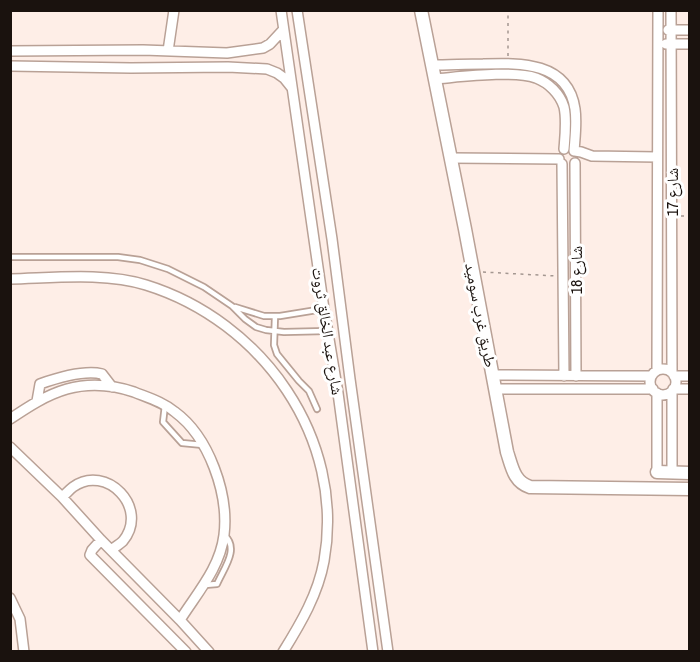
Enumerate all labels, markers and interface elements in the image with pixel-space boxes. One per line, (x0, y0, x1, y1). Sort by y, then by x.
street label: شارع 17 (661, 168, 683, 216)
street label: شارع 18 (565, 246, 587, 294)
street label: طريق غرب سوميد (460, 261, 502, 369)
street label: شارع عبد الخالق ثروت (307, 266, 349, 396)

